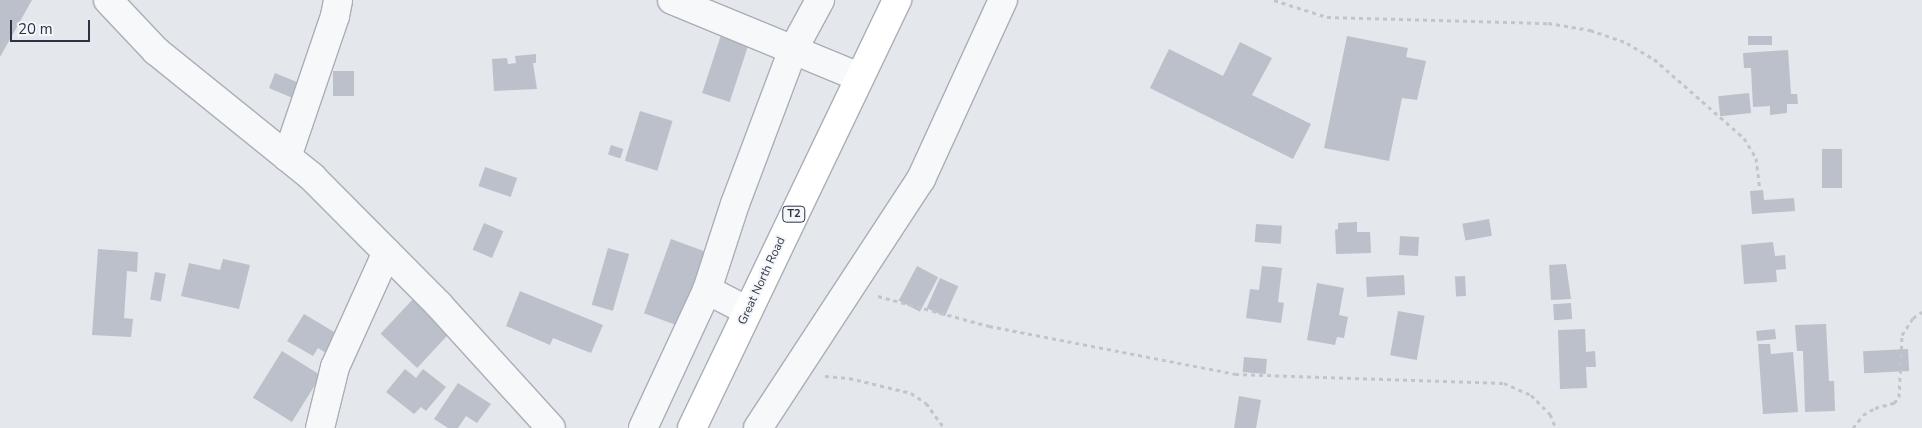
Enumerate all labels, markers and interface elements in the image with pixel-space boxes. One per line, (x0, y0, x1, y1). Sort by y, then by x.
scale bar (12, 10, 92, 42)
text: 20 m (18, 19, 53, 39)
road number: T2 (782, 205, 806, 222)
street label: Great North Road (735, 235, 789, 327)

